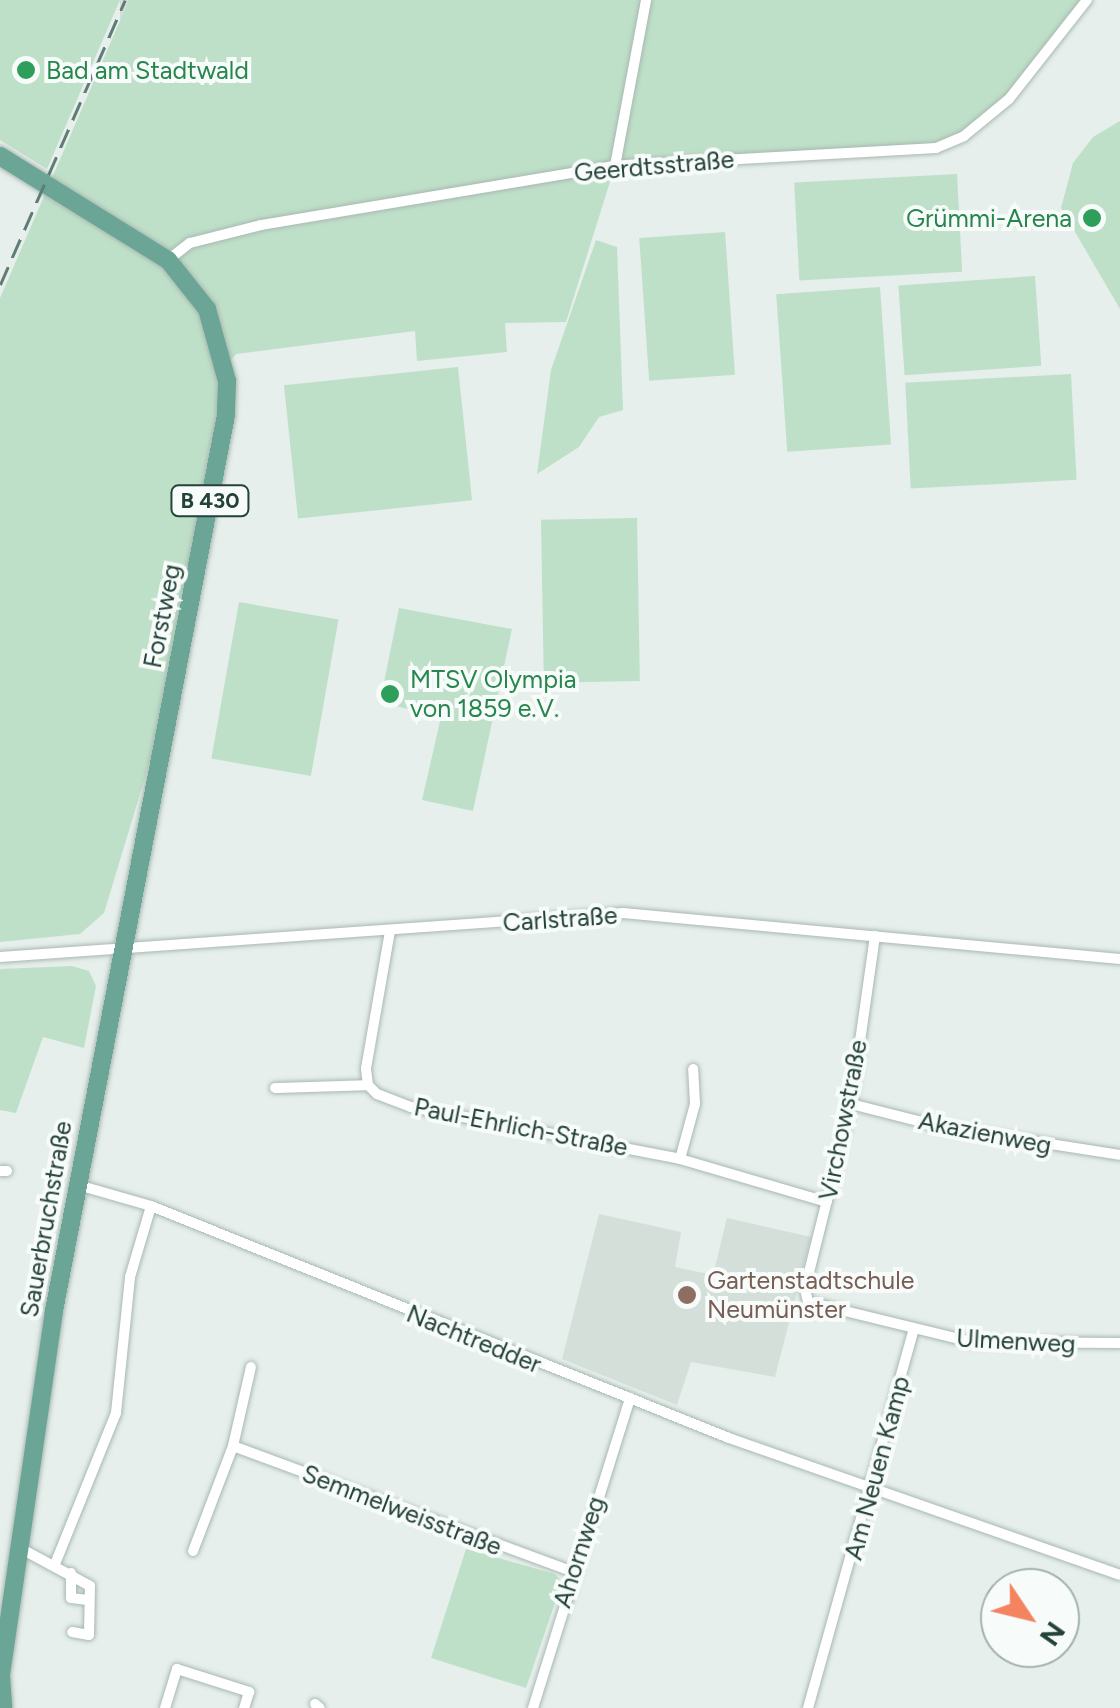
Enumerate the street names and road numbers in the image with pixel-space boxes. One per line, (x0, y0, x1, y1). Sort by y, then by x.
street label: Geerdtsstraße (573, 144, 735, 188)
road number: B 430 (170, 484, 250, 518)
street label: Forstweg (137, 562, 187, 670)
street label: Carlstraße (502, 900, 618, 938)
street label: Virchowstraße (813, 1037, 873, 1203)
street label: Paul-Ehrlich-Straße (412, 1092, 630, 1162)
street label: Akazienweg (916, 1105, 1054, 1161)
street label: Sauerbruchstraße (14, 1119, 78, 1319)
street label: Nachtredder (402, 1298, 546, 1380)
street label: Ulmenweg (956, 1323, 1076, 1359)
street label: Am Neuen Kamp (838, 1373, 916, 1563)
street label: Semmelweisstraße (298, 1458, 506, 1562)
street label: Ahornweg (547, 1493, 611, 1611)

